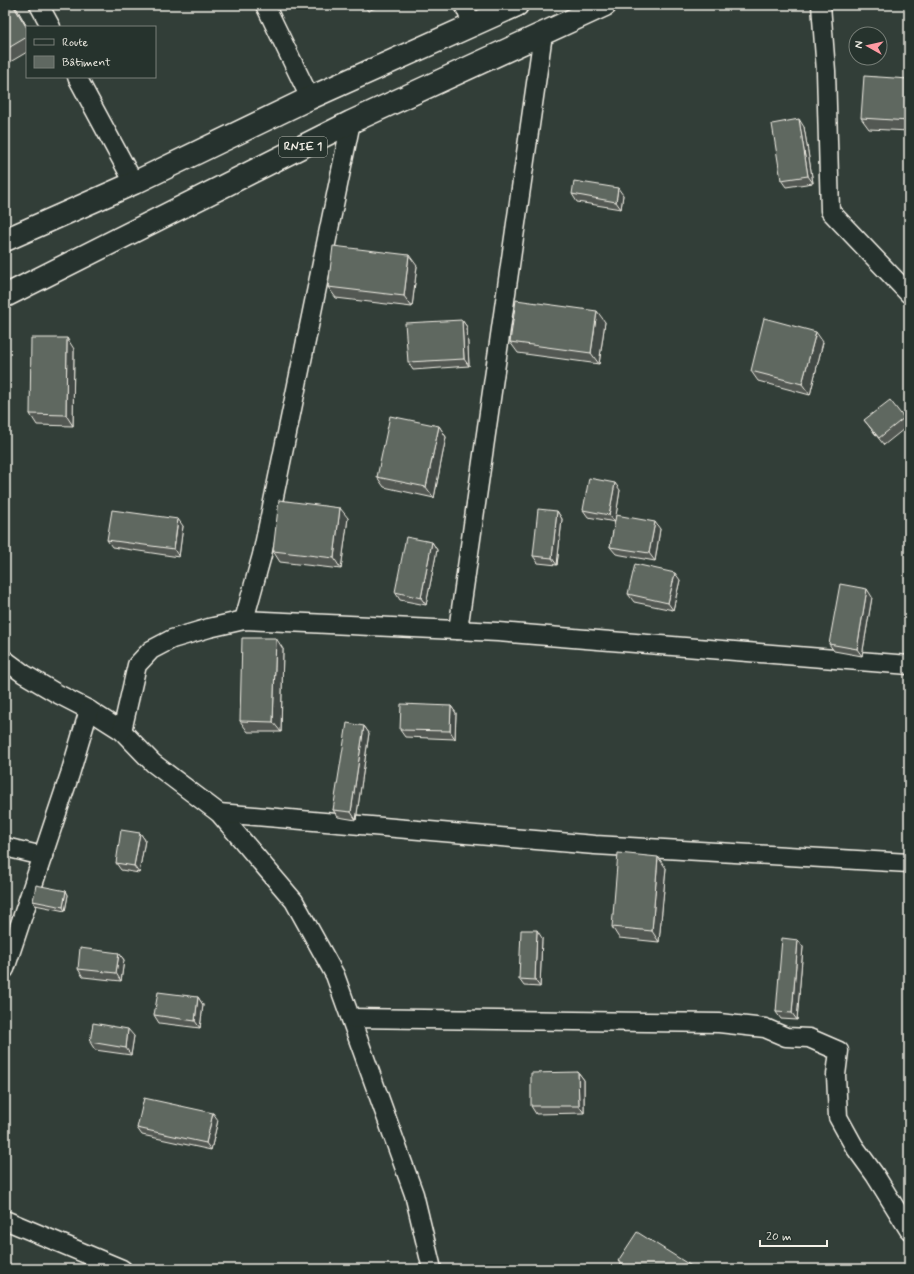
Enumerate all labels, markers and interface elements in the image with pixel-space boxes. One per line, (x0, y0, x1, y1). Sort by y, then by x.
legend (26, 26, 156, 78)
north arrow (848, 26, 888, 66)
text: Route (62, 35, 88, 51)
text: N (852, 40, 867, 49)
text: Bâtiment (62, 55, 111, 71)
road number: RNIE 1 (279, 137, 327, 157)
scale bar (760, 1222, 827, 1248)
text: 20 m (766, 1229, 792, 1245)

